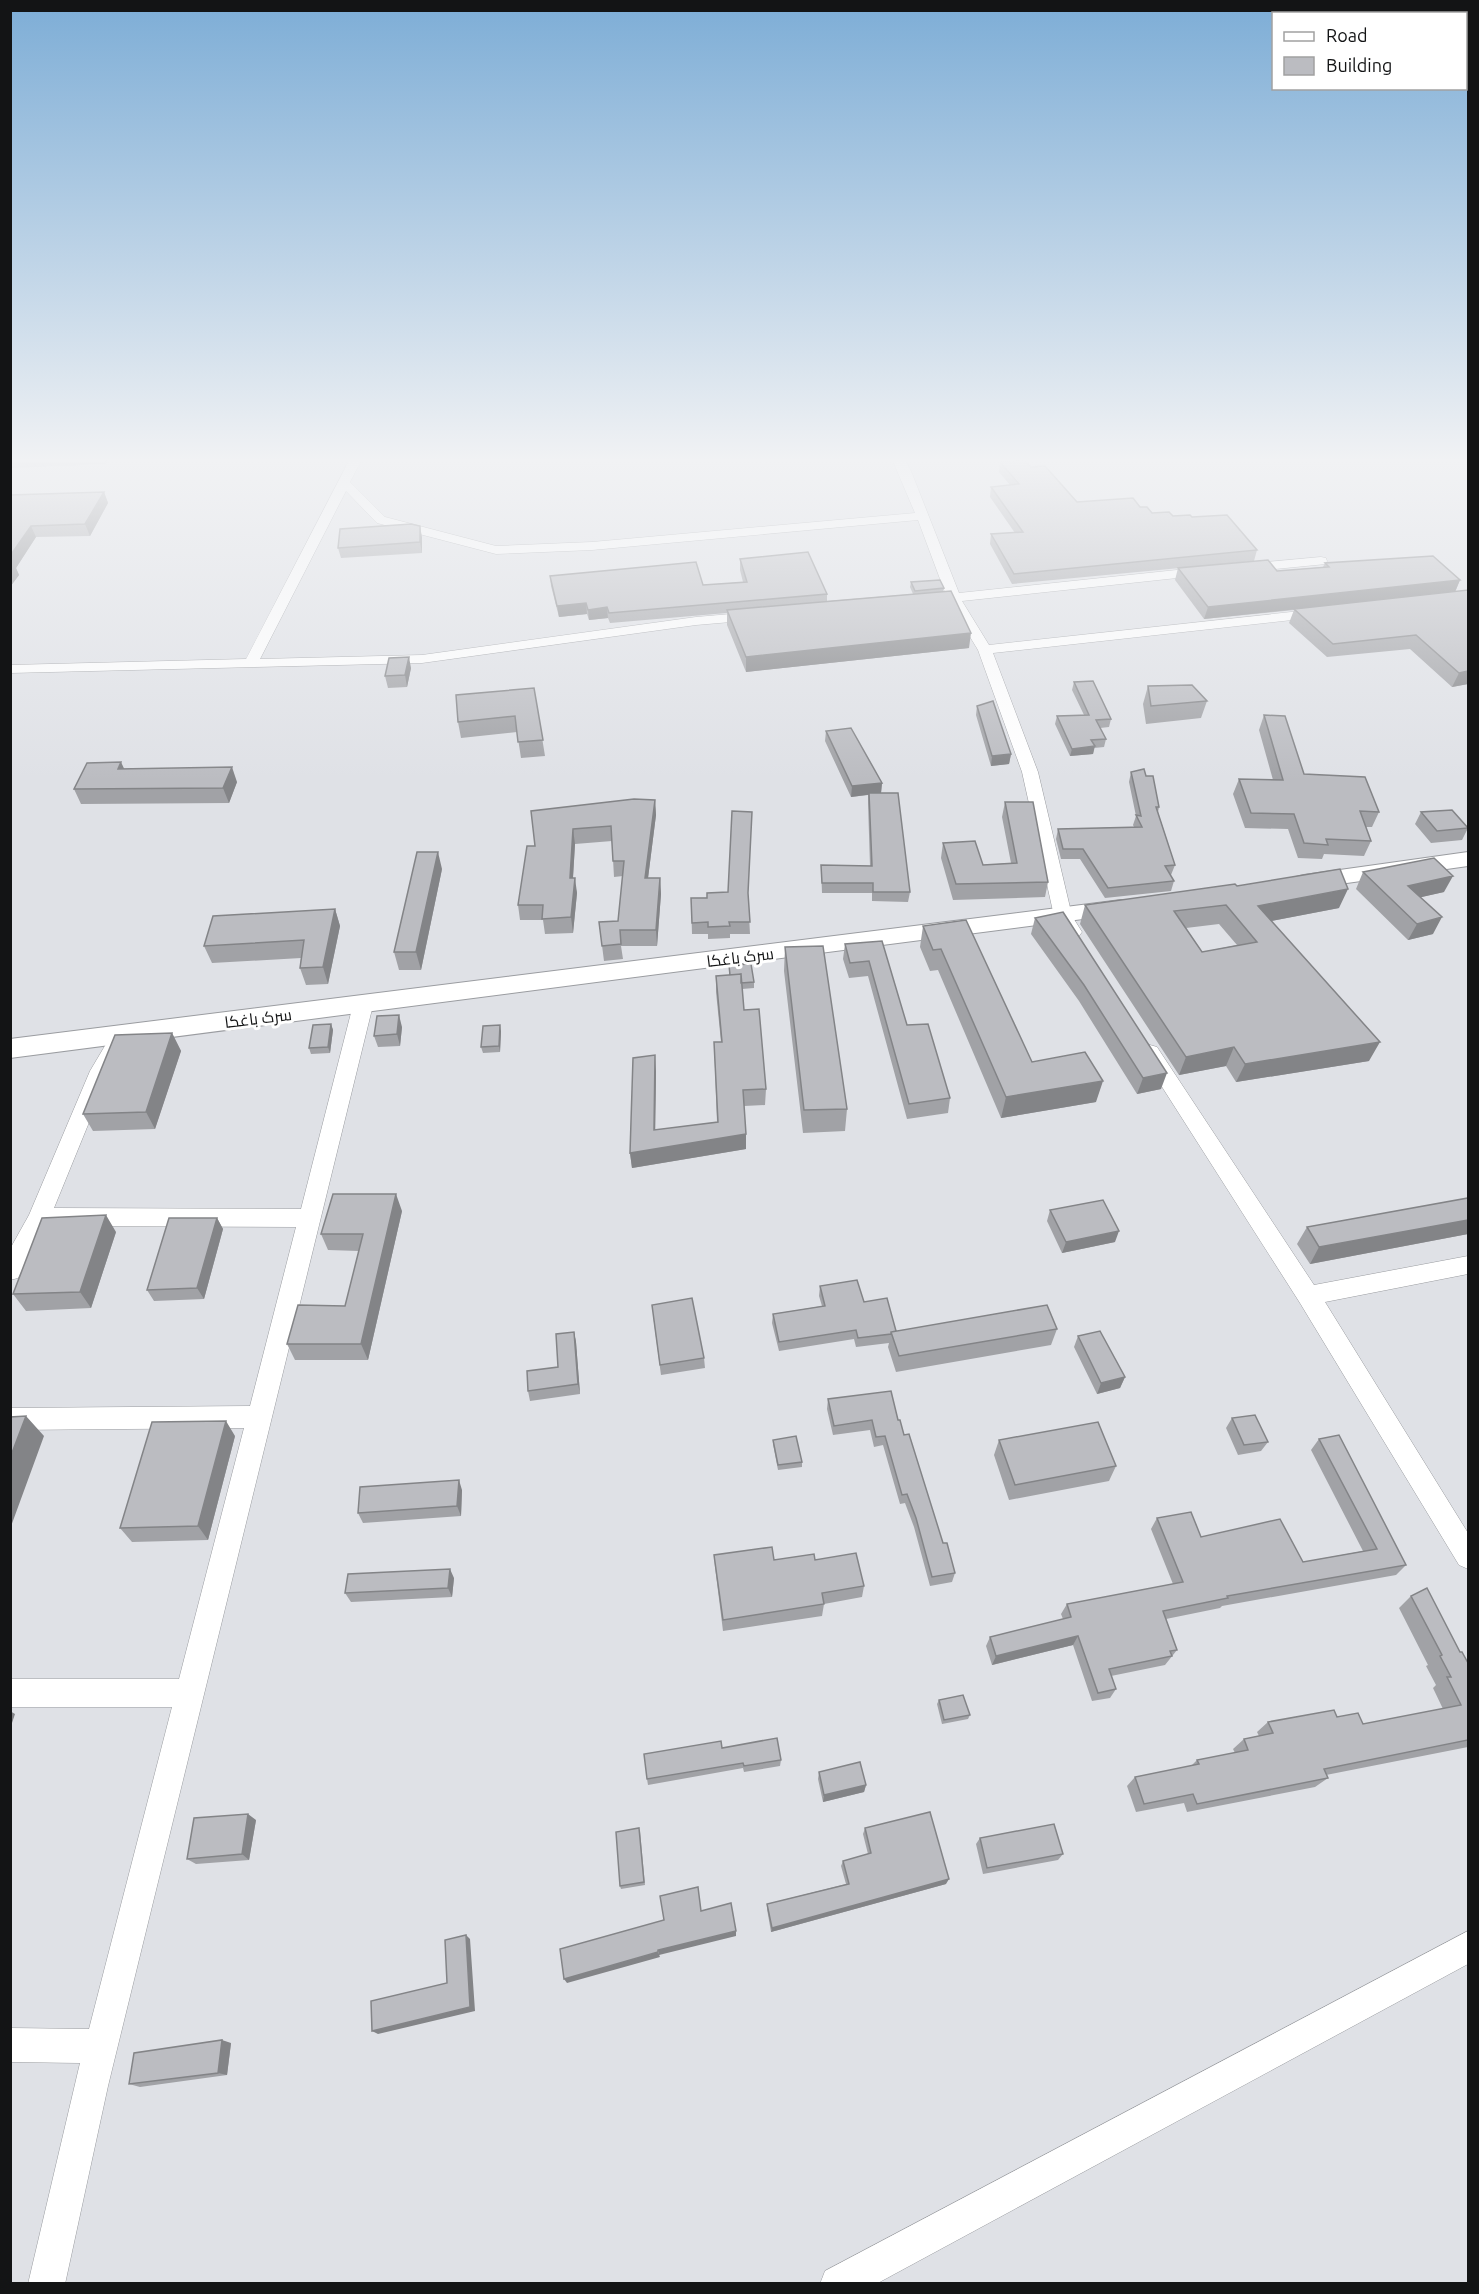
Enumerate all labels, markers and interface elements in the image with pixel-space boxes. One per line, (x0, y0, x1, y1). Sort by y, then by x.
legend (1272, 12, 1467, 90)
text: Road (1326, 25, 1368, 45)
text: Building (1326, 55, 1392, 75)
street label: سرک باغکا (705, 944, 775, 971)
street label: سرک باغکا (223, 1005, 293, 1032)

